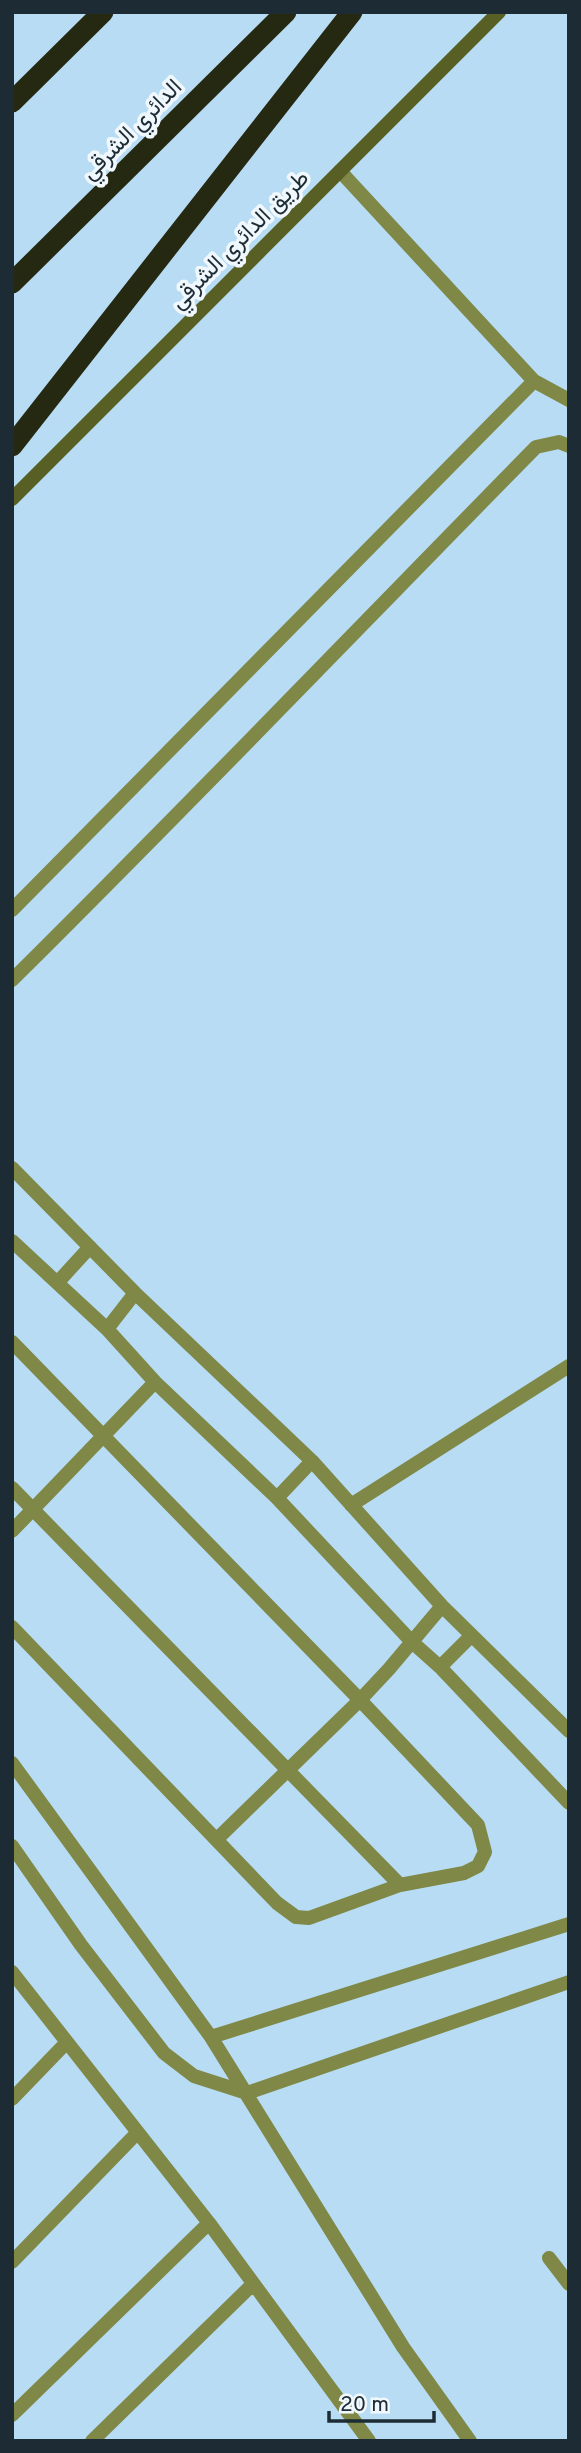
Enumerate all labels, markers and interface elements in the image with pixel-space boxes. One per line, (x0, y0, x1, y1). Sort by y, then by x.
street label: الدائري الشرقي (76, 74, 191, 189)
street label: طريق الدائري الشرقي (165, 165, 318, 318)
scale bar (329, 2380, 434, 2424)
text: 20 m (340, 2392, 389, 2419)

